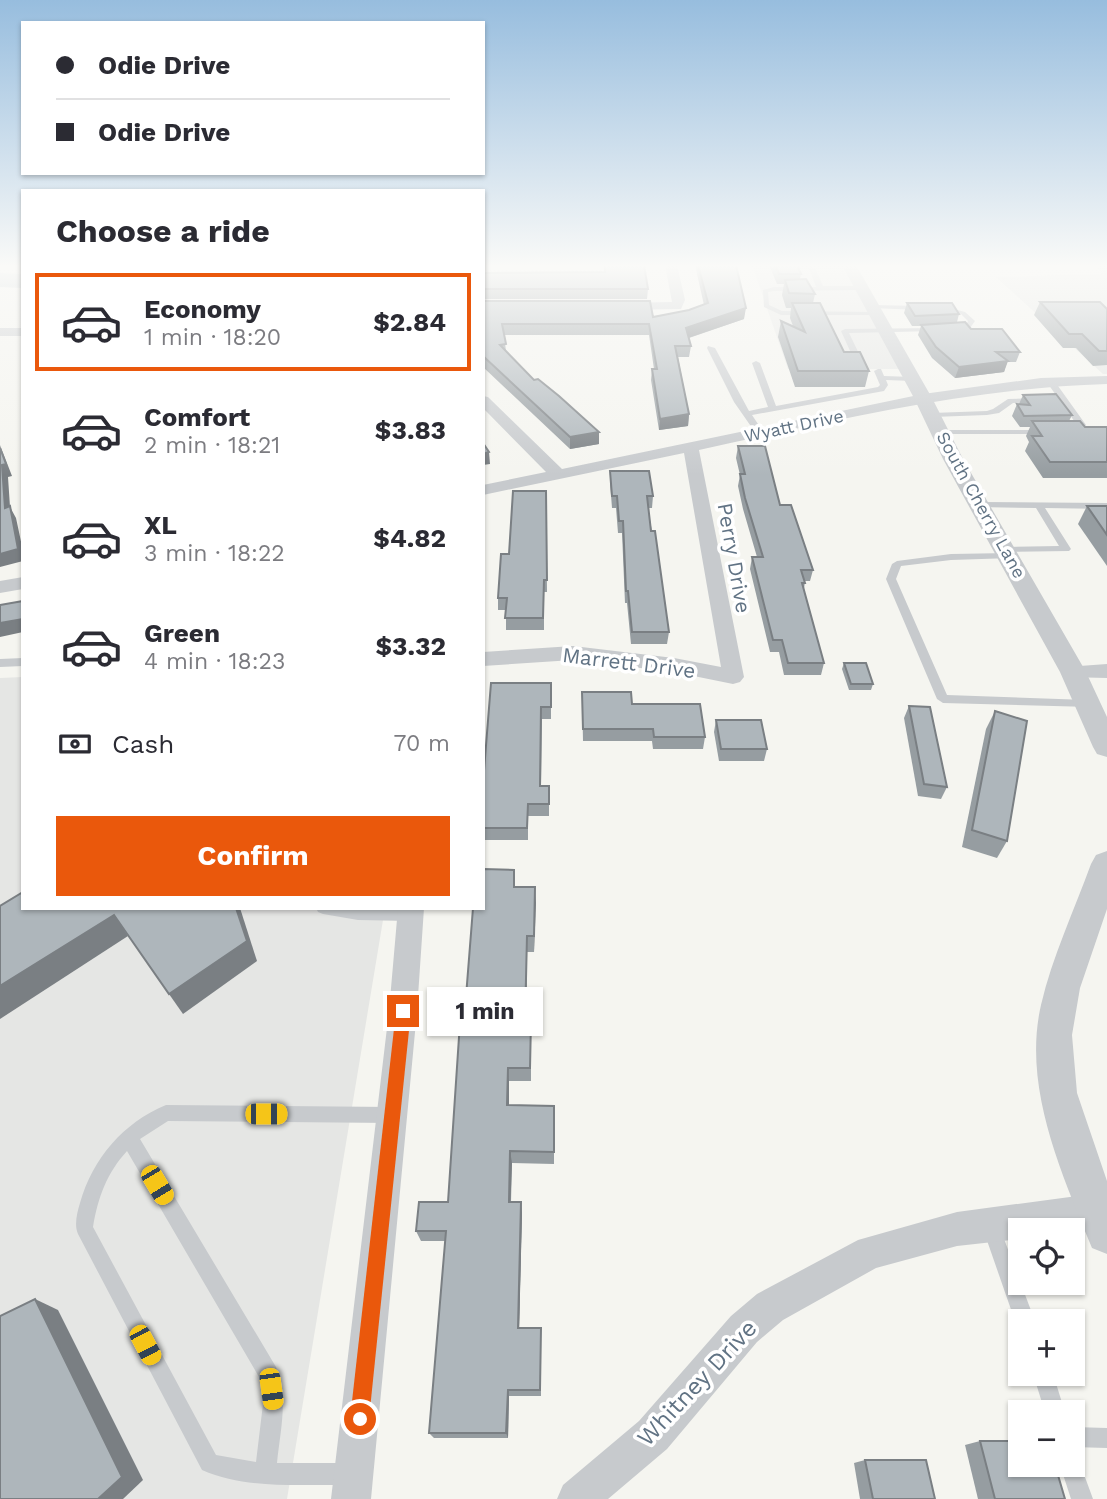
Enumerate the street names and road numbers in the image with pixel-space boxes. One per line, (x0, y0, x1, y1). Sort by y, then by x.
street label: Wyatt Drive (742, 405, 845, 446)
street label: South Cherry Lane (932, 428, 1030, 582)
street label: Perry Drive (712, 501, 756, 615)
street label: Marrett Drive (561, 642, 697, 683)
street label: Whitney Drive (631, 1314, 763, 1452)

